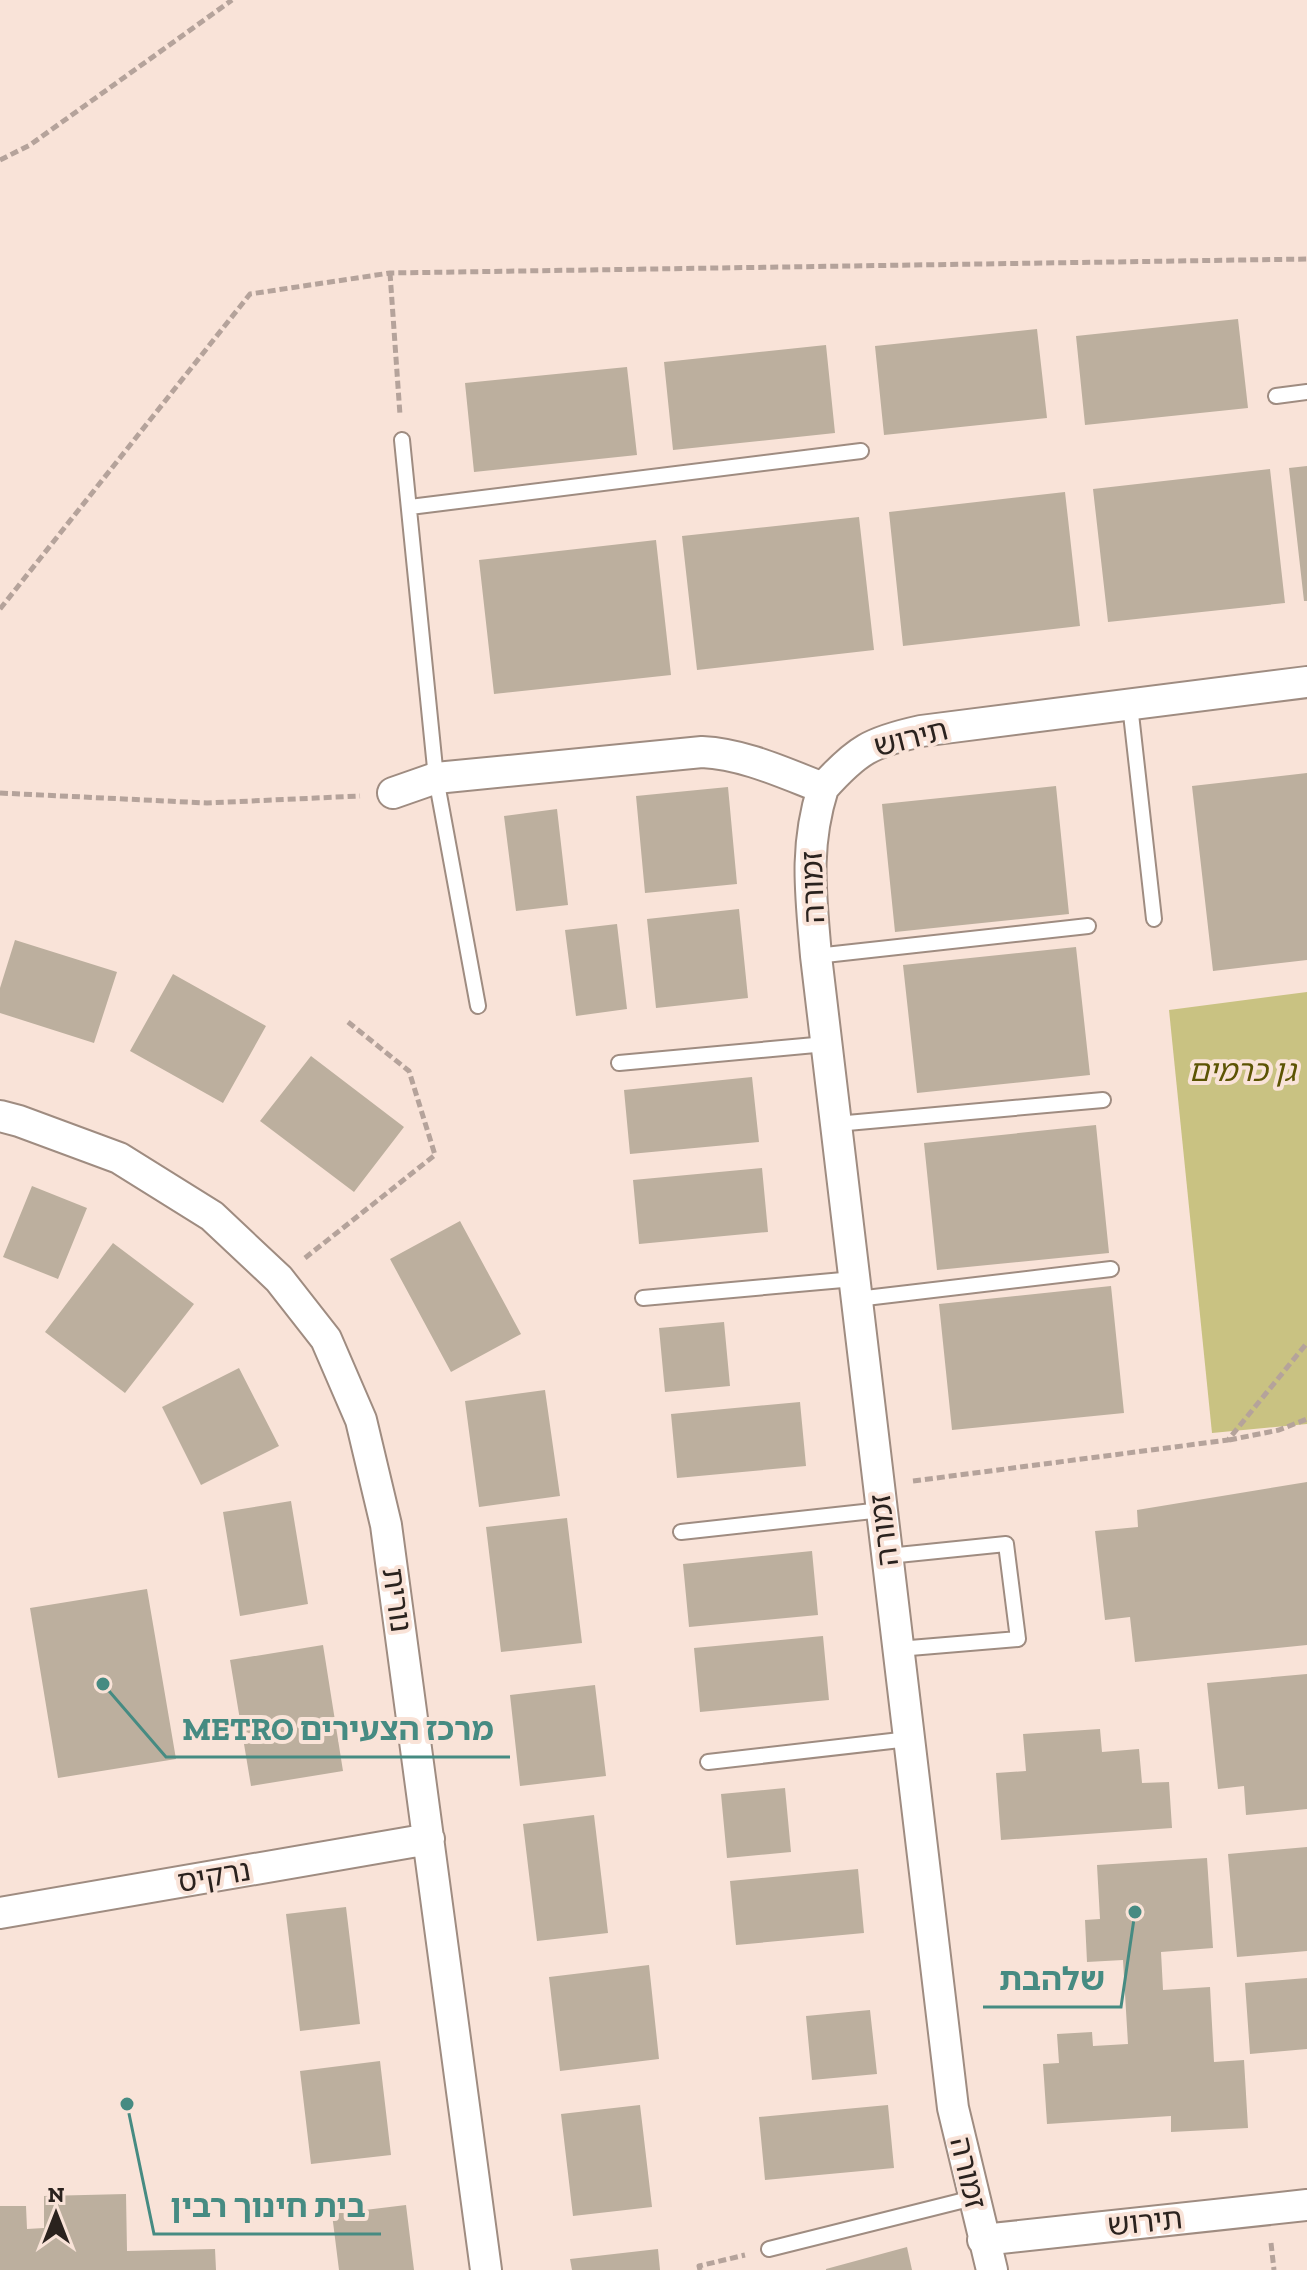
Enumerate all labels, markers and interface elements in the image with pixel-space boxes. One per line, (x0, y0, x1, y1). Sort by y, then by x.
street label: תירוש (870, 711, 952, 765)
street label: זמורה (794, 850, 832, 924)
park label: גן כרמים (1189, 1053, 1297, 1089)
street label: זמורה (862, 1492, 906, 1568)
street label: נורית (375, 1566, 419, 1634)
callout: METRO מרכז הצעירים (166, 1701, 510, 1757)
text: METRO מרכז הצעירים (182, 1710, 494, 1748)
street label: נרקיס (175, 1852, 253, 1900)
callout: שלהבת (983, 1951, 1121, 2007)
text: שלהבת (999, 1960, 1105, 1998)
street label: זמורה (942, 2133, 994, 2213)
north arrow (16, 2174, 96, 2254)
callout: בית חינוך רבין (154, 2178, 381, 2234)
text: N (48, 2181, 65, 2208)
text: בית חינוך רבין (170, 2187, 366, 2225)
street label: תירוש (1106, 2200, 1184, 2244)

